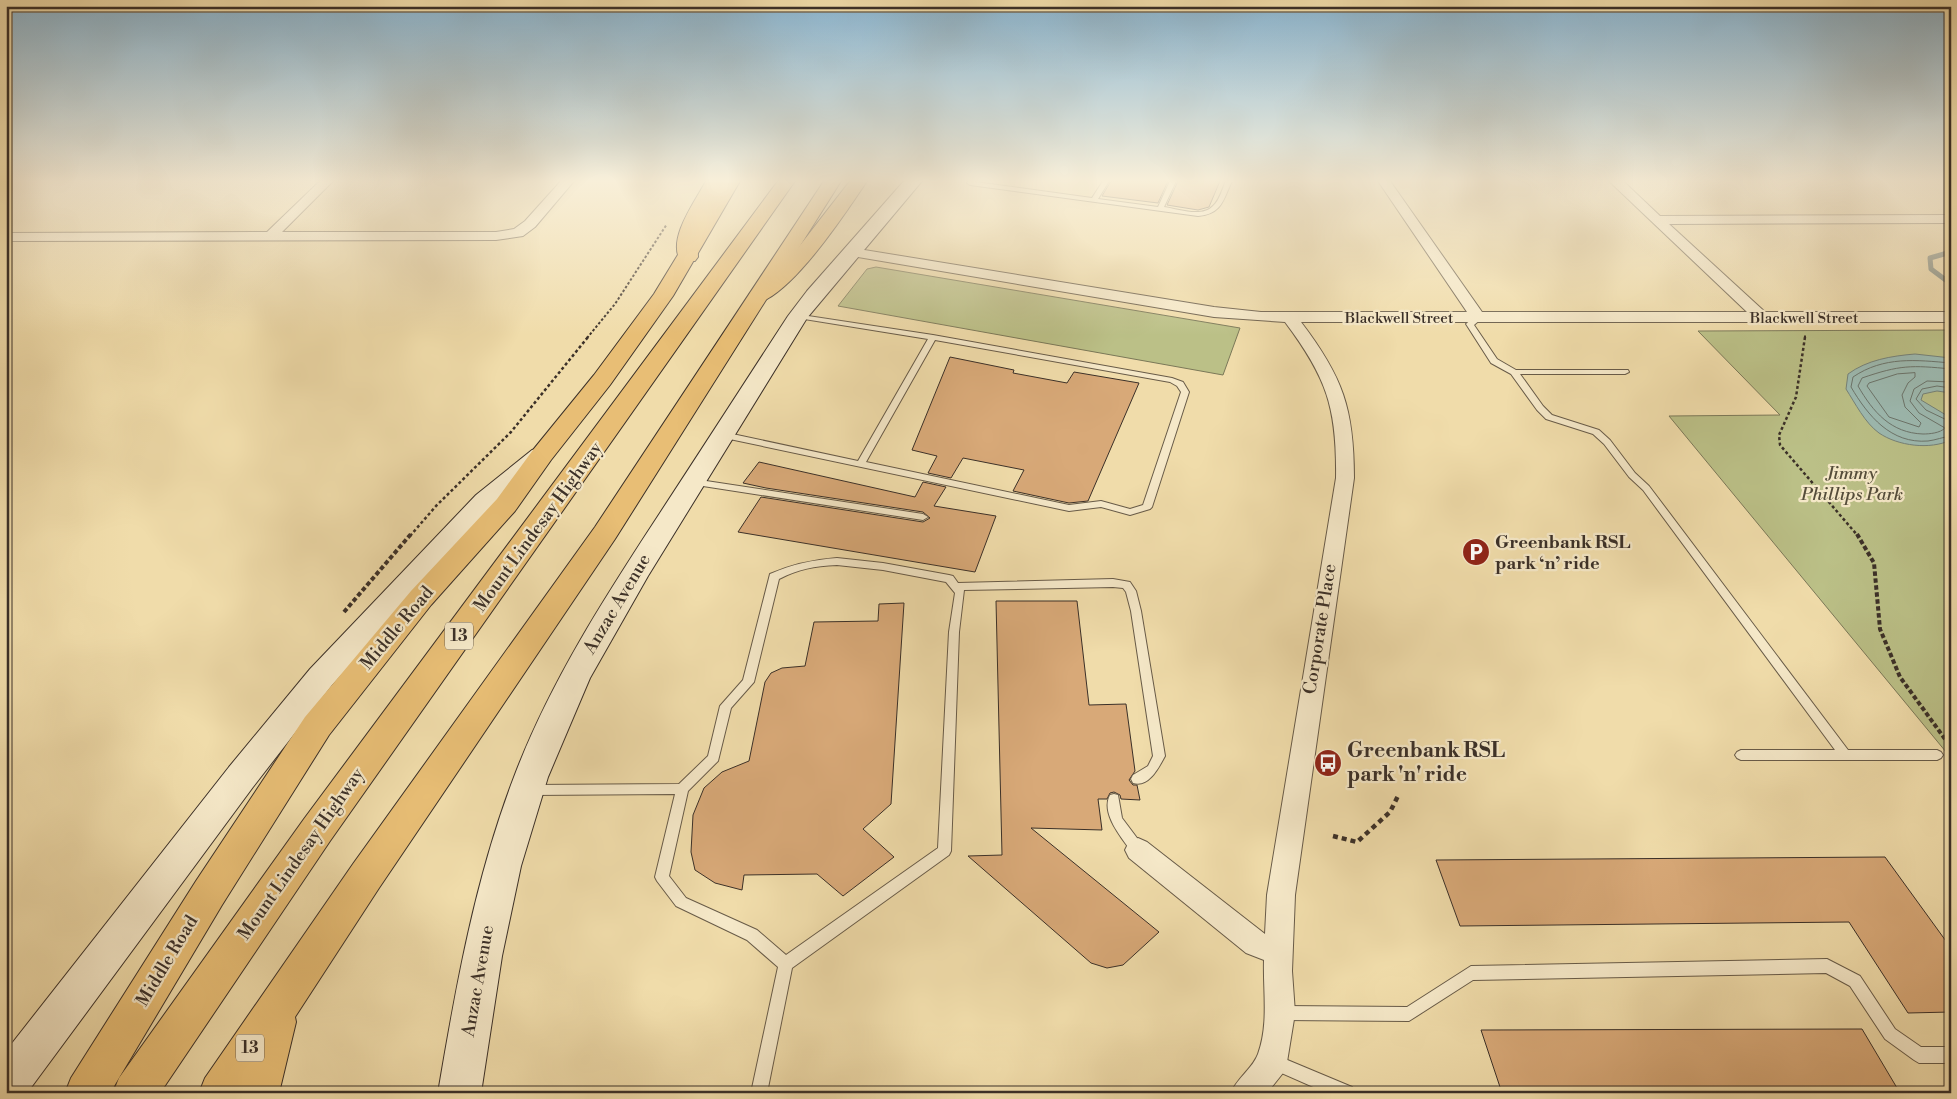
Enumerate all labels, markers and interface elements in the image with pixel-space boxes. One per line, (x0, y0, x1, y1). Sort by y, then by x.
street label: Blackwell Street (1344, 309, 1454, 328)
street label: Blackwell Street (1749, 309, 1859, 328)
street label: Mount Lindesay Highway (468, 437, 608, 617)
park label: Jimmy Phillips Park (1800, 462, 1903, 506)
place label: Greenbank RSL park ‘n’ ride (1495, 531, 1631, 575)
parking icon: Greenbank RSL park ‘n’ ride (1461, 537, 1491, 567)
street label: Anzac Avenue (578, 550, 656, 659)
street label: Corporate Place (1298, 562, 1342, 696)
street label: Middle Road (355, 581, 439, 675)
road number: 13 (445, 622, 473, 650)
place label: Greenbank RSL park 'n' ride (1347, 738, 1505, 788)
bus stop icon: Greenbank RSL park 'n' ride (1313, 748, 1343, 778)
street label: Mount Lindesay Highway (233, 763, 369, 944)
street label: Middle Road (131, 911, 204, 1011)
street label: Anzac Avenue (457, 923, 499, 1040)
road number: 13 (236, 1034, 264, 1062)

